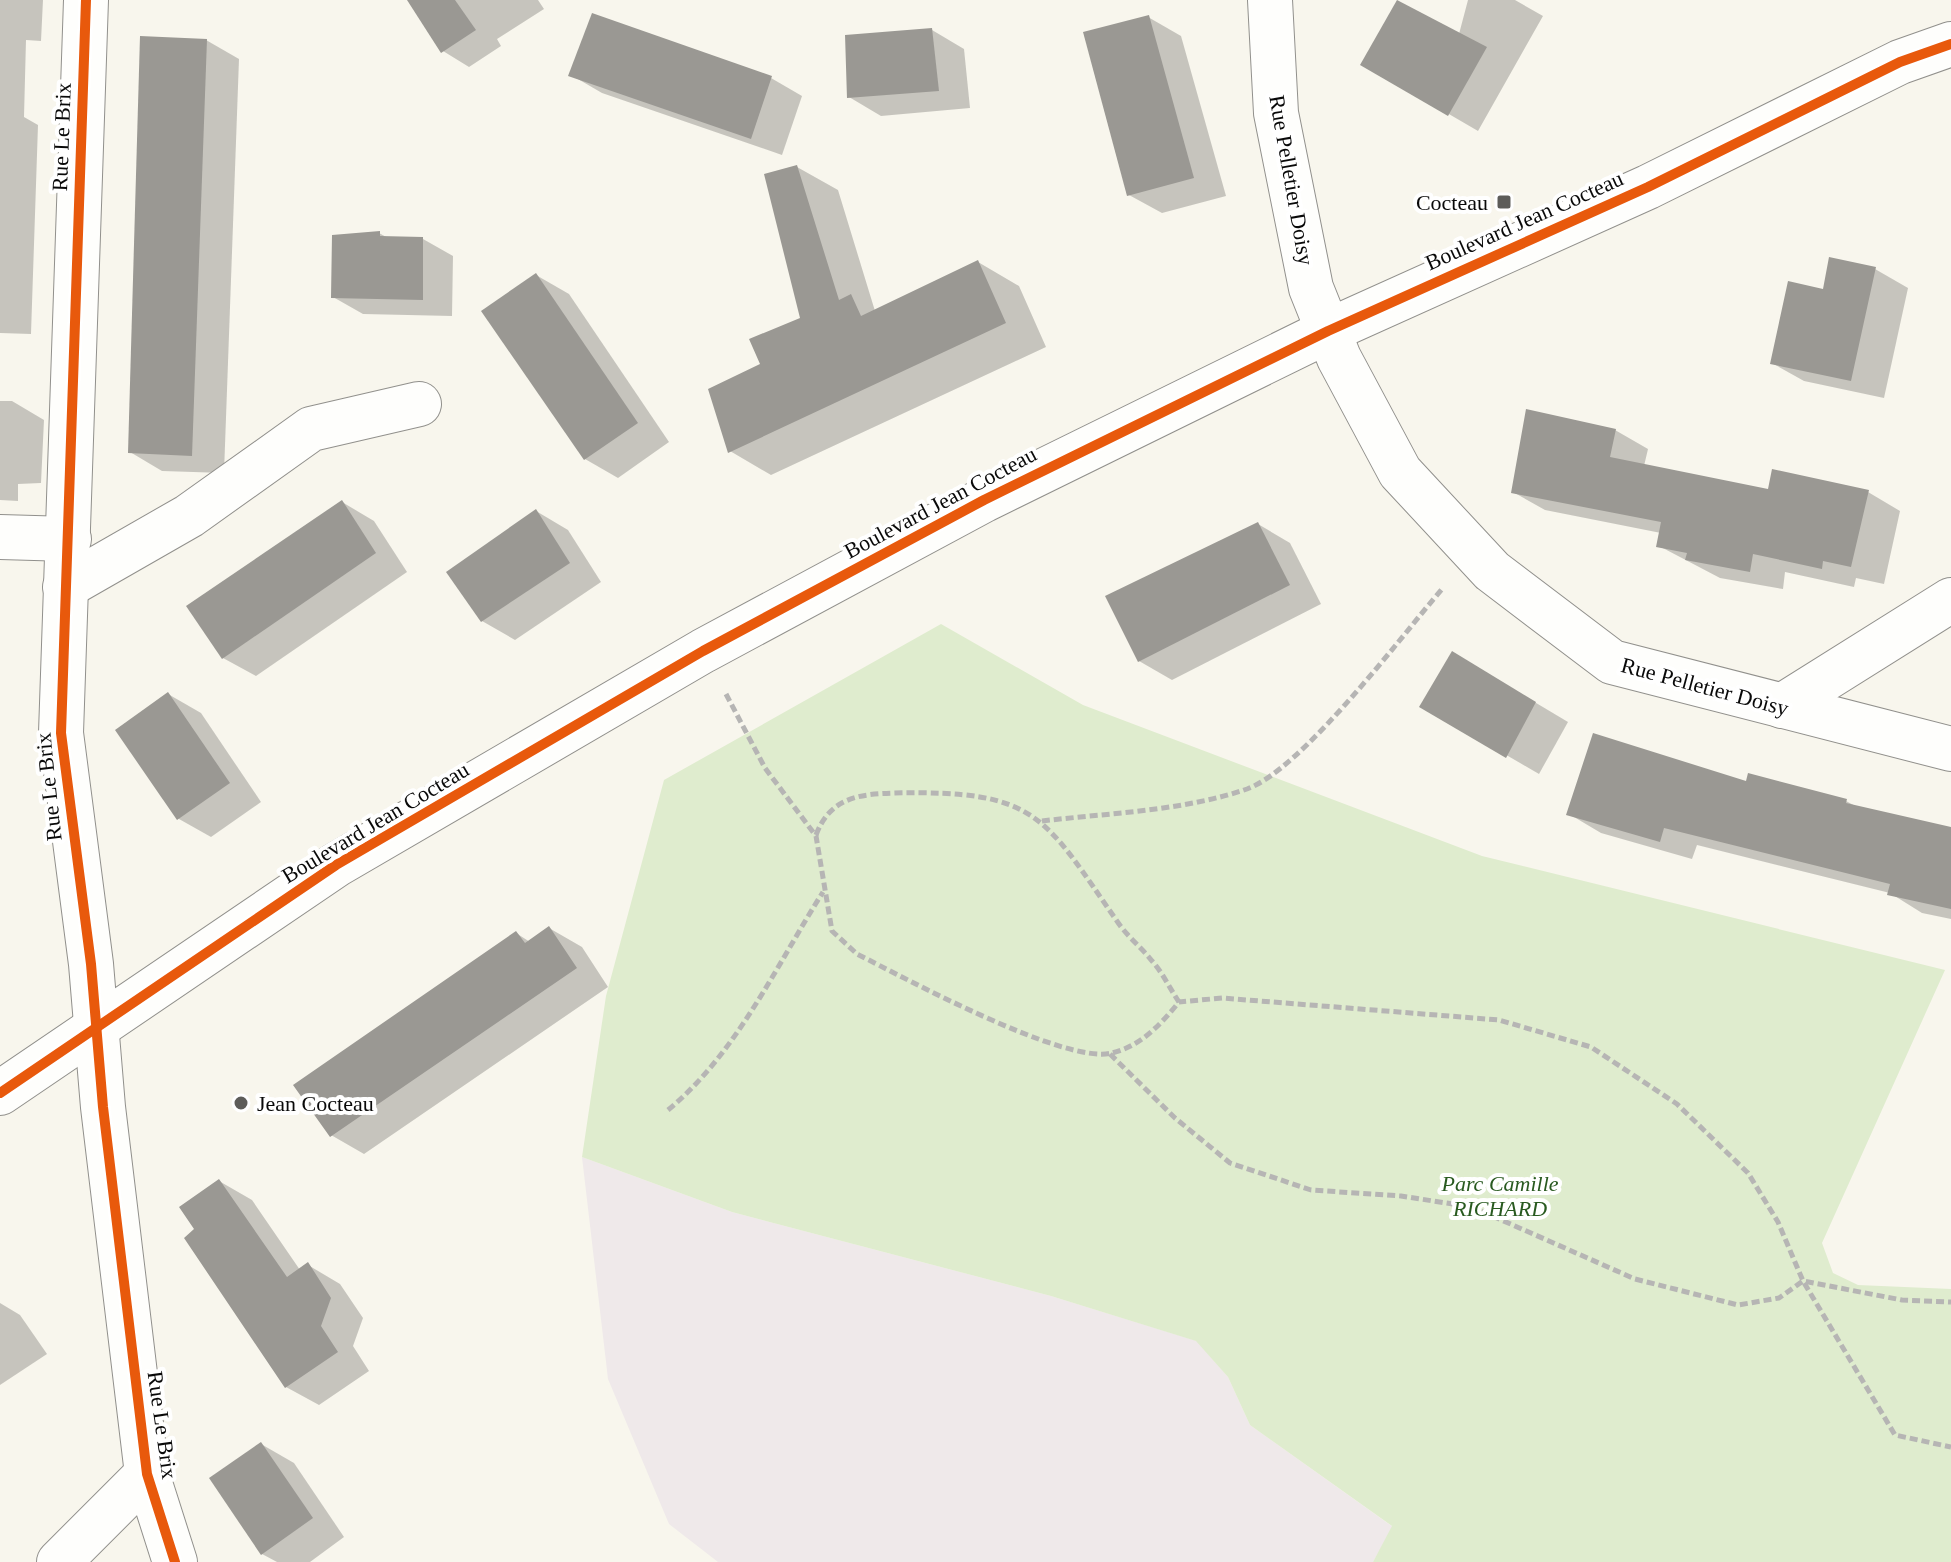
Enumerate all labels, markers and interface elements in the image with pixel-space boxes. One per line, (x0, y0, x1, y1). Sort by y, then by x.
street label: Rue Le Brix (47, 82, 76, 192)
street label: Rue Pelletier Doisy (1264, 93, 1319, 267)
street label: Boulevard Jean Cocteau (1421, 166, 1627, 275)
place label: Cocteau (1416, 190, 1488, 215)
marker: Cocteau (1495, 193, 1513, 211)
street label: Boulevard Jean Cocteau (840, 441, 1040, 564)
street label: Rue Pelletier Doisy (1618, 652, 1791, 721)
street label: Rue Le Brix (30, 732, 67, 842)
street label: Boulevard Jean Cocteau (277, 757, 473, 888)
place label: Jean Cocteau (257, 1091, 374, 1116)
marker: Jean Cocteau (232, 1094, 250, 1112)
park label: Parc Camille RICHARD (1440, 1171, 1559, 1221)
street label: Rue Le Brix (143, 1369, 182, 1481)

